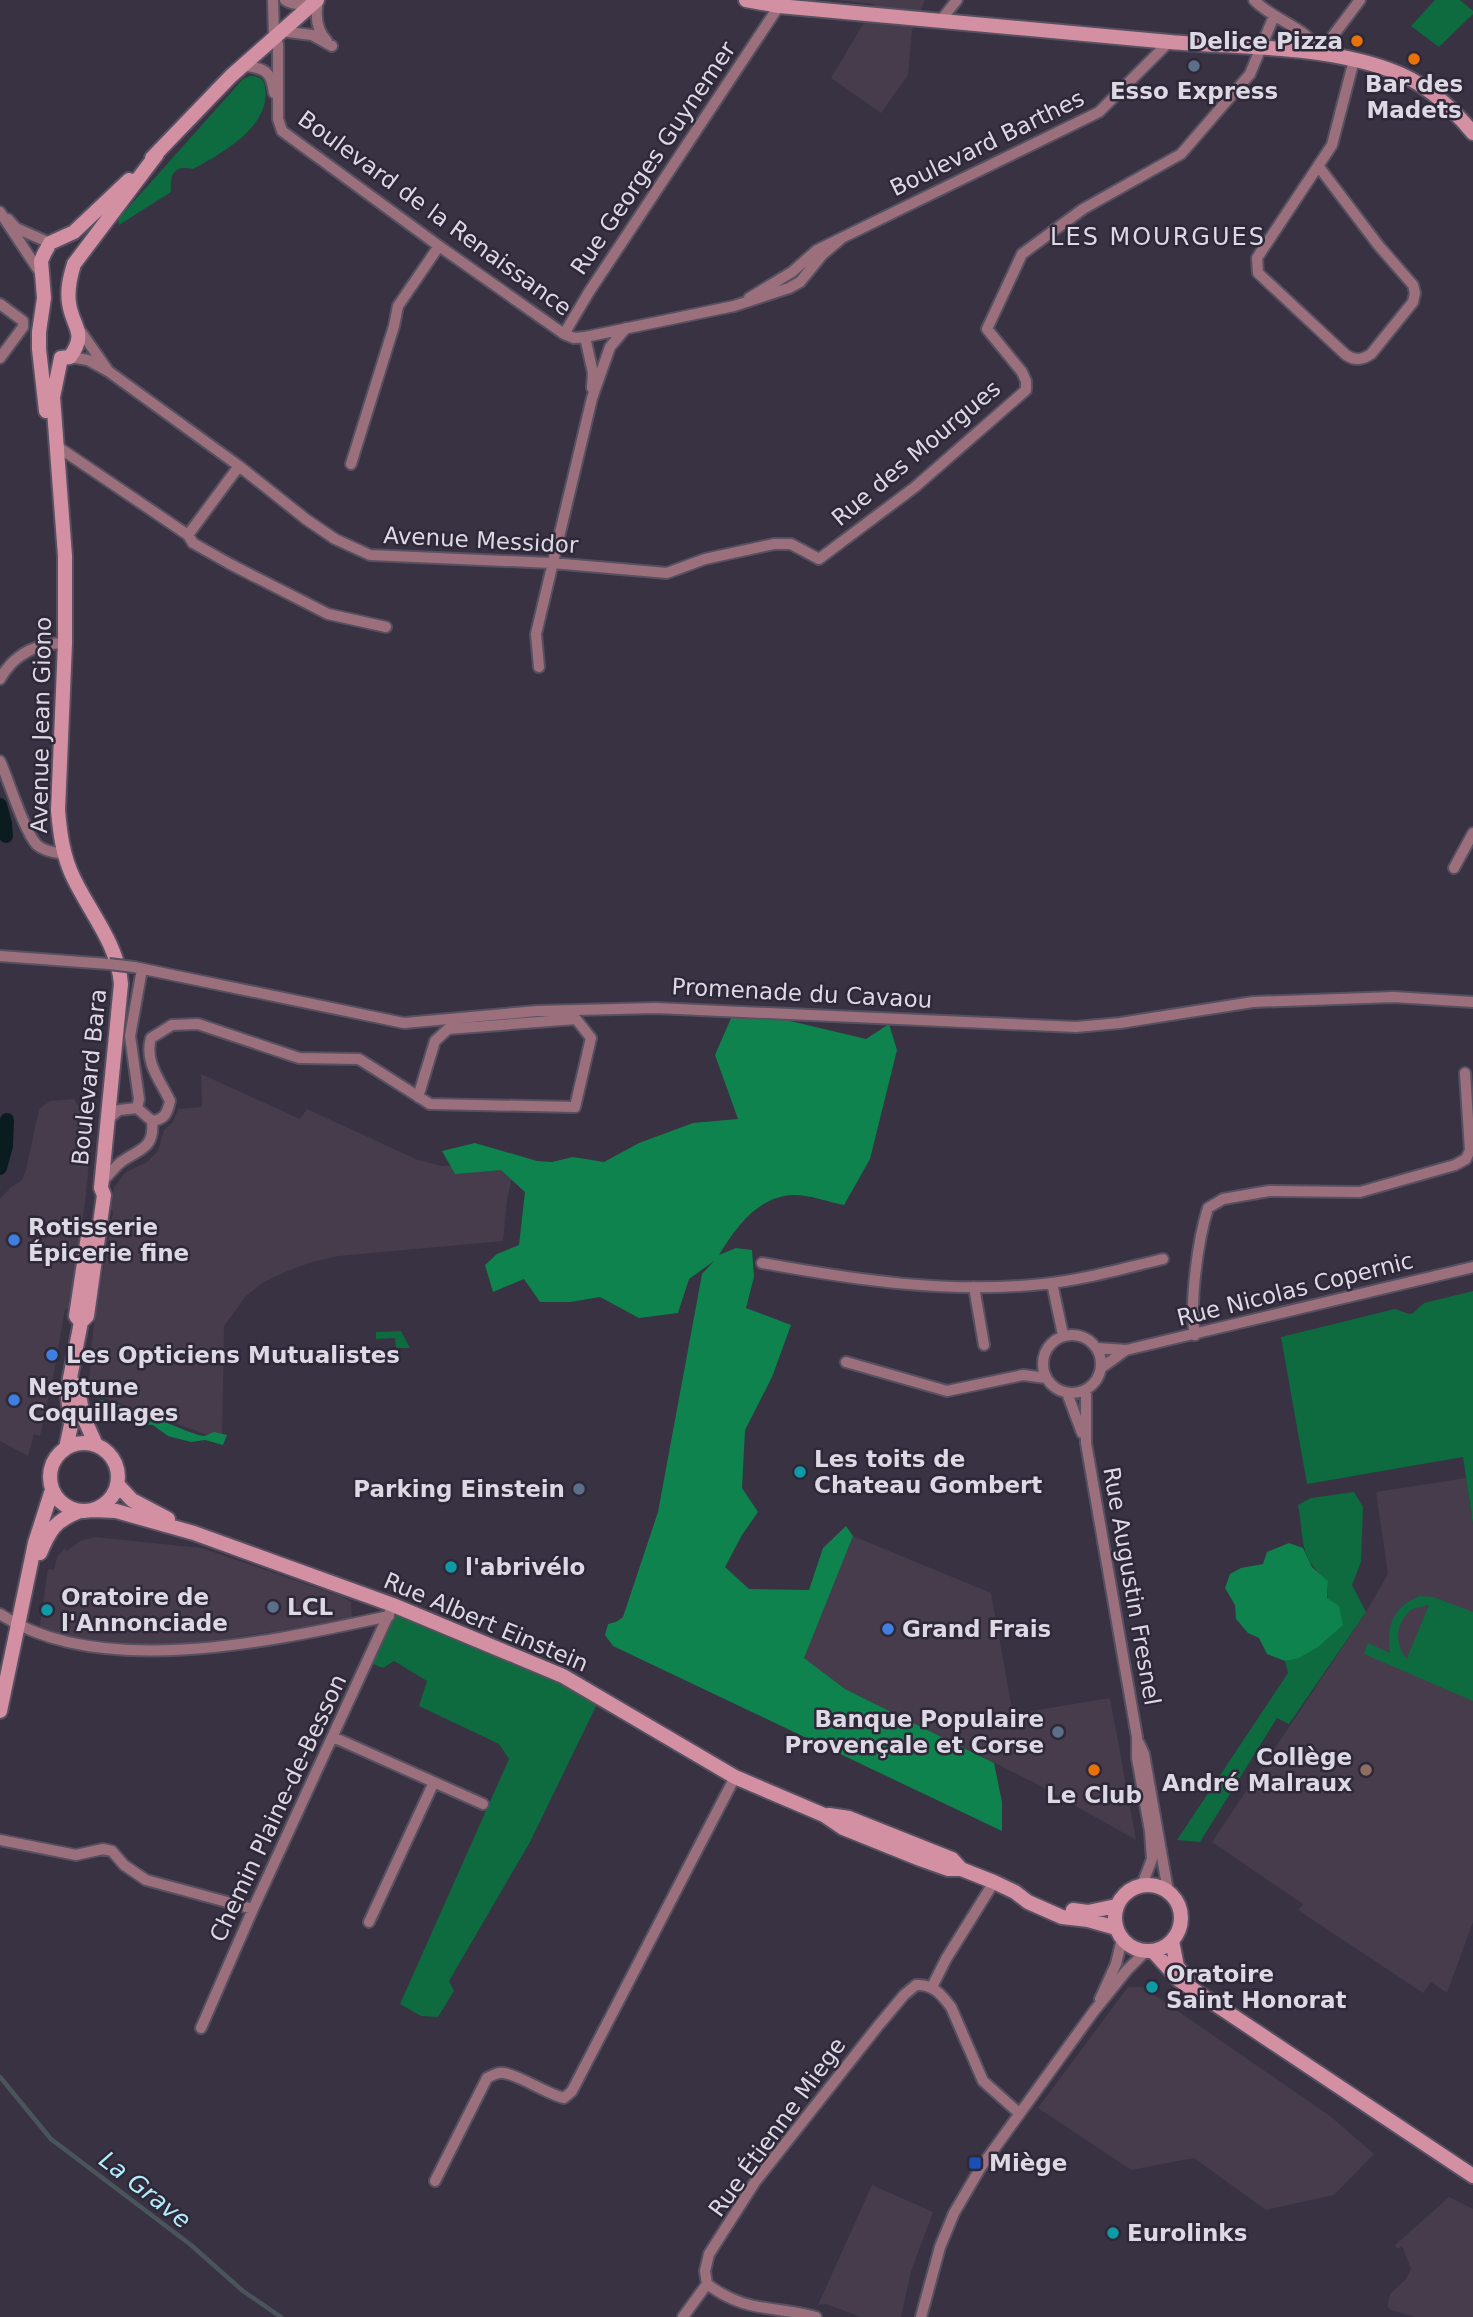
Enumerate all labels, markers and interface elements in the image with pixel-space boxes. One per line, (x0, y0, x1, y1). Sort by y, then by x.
place label: Delice Pizza (1188, 28, 1343, 54)
marker: Delice Pizza (1349, 33, 1365, 49)
street label: Rue Georges Guynemer (565, 36, 741, 279)
marker: Bar des Madets (1406, 51, 1422, 67)
marker: Esso Express (1186, 58, 1202, 74)
place label: Bar des Madets (1365, 71, 1463, 123)
place label: Esso Express (1110, 78, 1278, 104)
street label: Boulevard Barthes (886, 85, 1088, 201)
street label: Boulevard de la Renaissance (293, 105, 577, 321)
district label: LES MOURGUES (1050, 223, 1266, 251)
street label: Rue des Mourgues (826, 375, 1006, 531)
street label: Avenue Messidor (383, 522, 580, 558)
street label: Avenue Jean Giono (26, 616, 56, 834)
street label: Promenade du Cavaou (671, 973, 933, 1013)
street label: Boulevard Bara (67, 988, 111, 1166)
place label: Rotisserie Épicerie fine (28, 1214, 189, 1266)
marker: Rotisserie Épicerie fine (6, 1232, 22, 1248)
street label: Rue Nicolas Copernic (1174, 1247, 1416, 1331)
place label: Les Opticiens Mutualistes (66, 1342, 400, 1368)
marker: Les Opticiens Mutualistes (44, 1347, 60, 1363)
place label: Neptune Coquillages (28, 1374, 178, 1426)
marker: Neptune Coquillages (6, 1392, 22, 1408)
place label: Les toits de Chateau Gombert (814, 1446, 1042, 1498)
marker: Les toits de Chateau Gombert (792, 1464, 808, 1480)
street label: Rue Augustin Fresnel (1098, 1465, 1166, 1707)
place label: Parking Einstein (353, 1476, 565, 1502)
marker: Parking Einstein (571, 1481, 587, 1497)
place label: l'abrivélo (465, 1554, 585, 1580)
marker: l'abrivélo (443, 1559, 459, 1575)
street label: Rue Albert Einstein (380, 1567, 592, 1677)
place label: Oratoire de l'Annonciade (61, 1584, 228, 1636)
place label: LCL (287, 1594, 334, 1620)
marker: LCL (265, 1599, 281, 1615)
marker: Oratoire de l'Annonciade (39, 1602, 55, 1618)
place label: Grand Frais (902, 1616, 1051, 1642)
marker: Grand Frais (880, 1621, 896, 1637)
street label: Chemin Plaine-de-Besson (205, 1670, 351, 1946)
place label: Banque Populaire Provençale et Corse (784, 1706, 1044, 1758)
marker: Banque Populaire Provençale et Corse (1050, 1724, 1066, 1740)
place label: Collège André Malraux (1162, 1744, 1352, 1796)
marker: Le Club (1086, 1762, 1102, 1778)
marker: Collège André Malraux (1358, 1762, 1374, 1778)
place label: Le Club (1046, 1782, 1142, 1808)
place label: Oratoire Saint Honorat (1166, 1961, 1346, 2013)
marker: Oratoire Saint Honorat (1144, 1979, 1160, 1995)
street label: Rue Étienne Miege (703, 2032, 851, 2222)
water label: La Grave (94, 2146, 196, 2234)
place label: Miège (989, 2150, 1067, 2176)
marker: Miège (967, 2155, 983, 2171)
place label: Eurolinks (1127, 2220, 1247, 2246)
marker: Eurolinks (1105, 2225, 1121, 2241)

